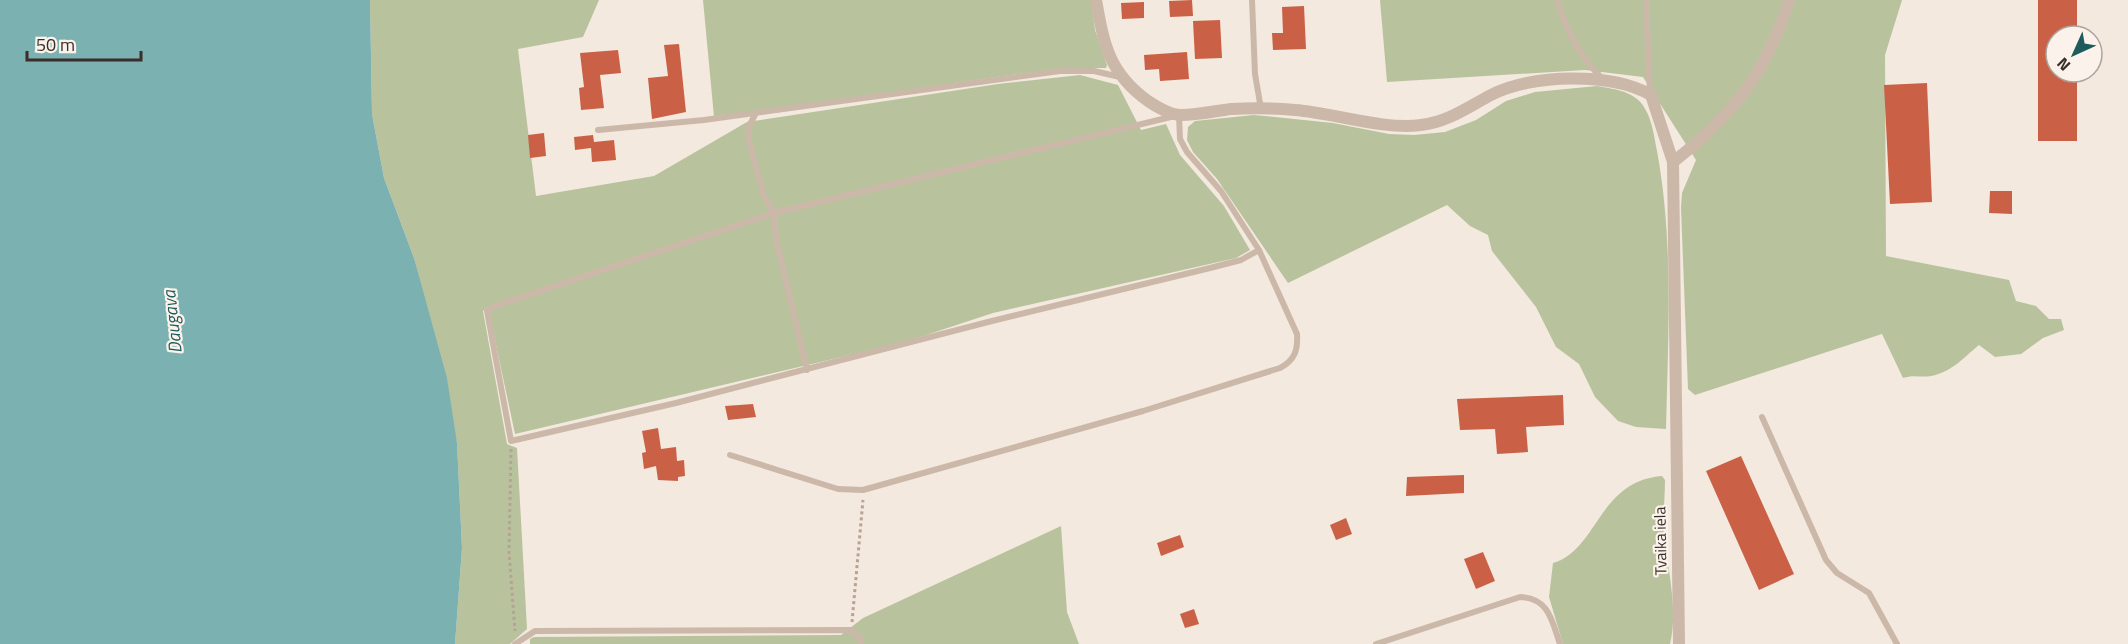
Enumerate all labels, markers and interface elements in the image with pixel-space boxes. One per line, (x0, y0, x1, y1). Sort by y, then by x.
scale bar (27, 24, 141, 62)
north arrow (2044, 24, 2104, 84)
text: 50 m (36, 31, 75, 58)
text: N (2051, 52, 2076, 77)
water label: Daugava (155, 288, 189, 355)
street label: Tvaika iela (1647, 506, 1673, 576)

